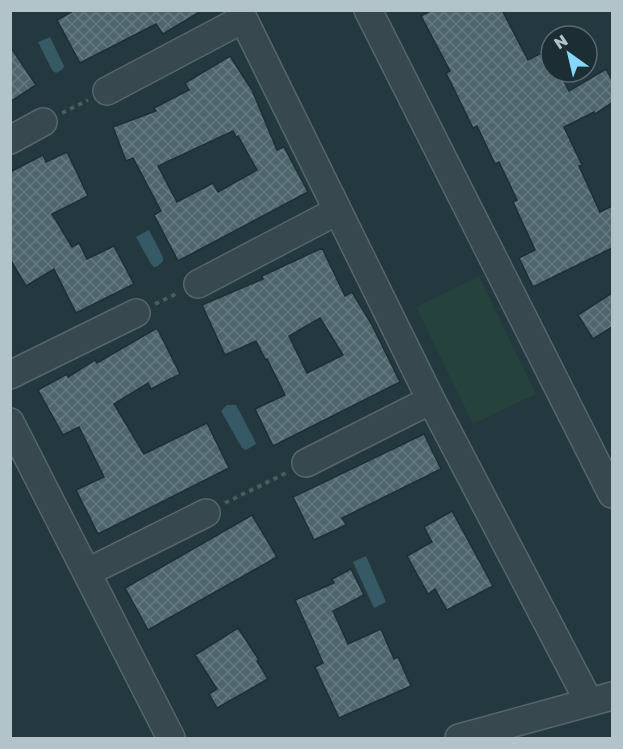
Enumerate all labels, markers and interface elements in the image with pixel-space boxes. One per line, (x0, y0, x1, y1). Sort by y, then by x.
north arrow (539, 24, 599, 84)
text: N (550, 30, 571, 53)

